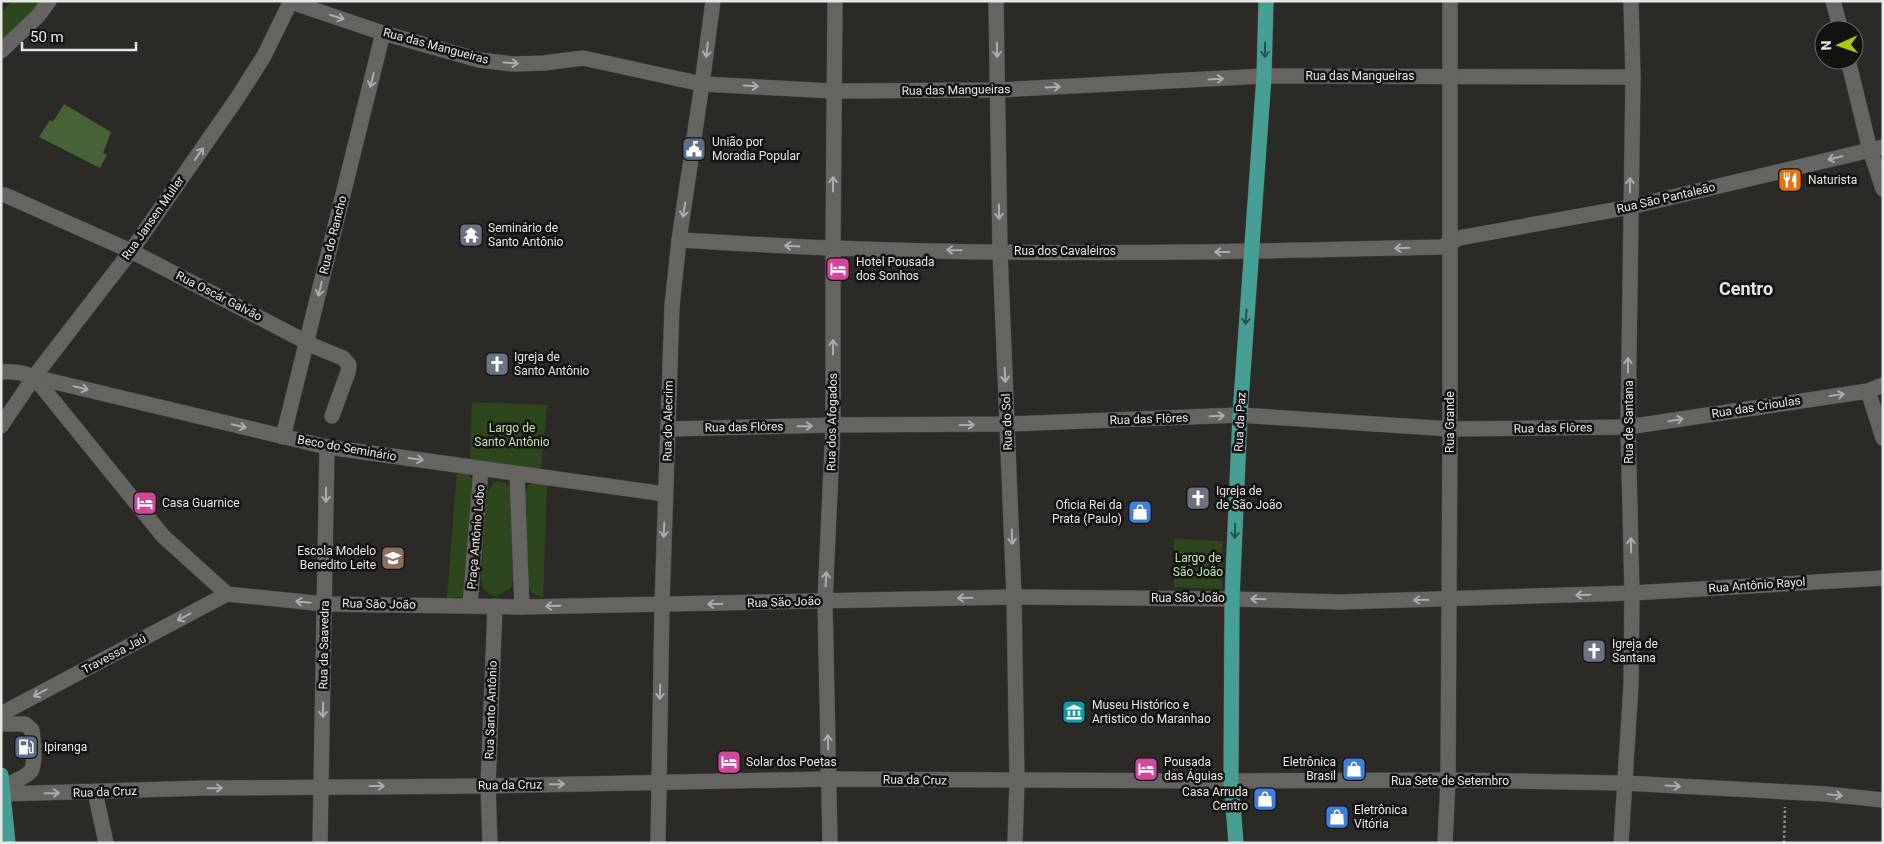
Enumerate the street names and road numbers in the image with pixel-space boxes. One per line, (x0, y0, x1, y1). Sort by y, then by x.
street label: Rua das Mangueiras (382, 25, 490, 67)
street label: Rua das Mangueiras (1306, 69, 1414, 83)
street label: Rua das Mangueiras (901, 82, 1011, 98)
street label: Rua Jansen Muller (119, 174, 187, 262)
street label: Rua São Pantaleão (1615, 180, 1717, 216)
street label: Rua do Rancho (316, 194, 350, 276)
street label: Rua dos Cavaleiros (1014, 244, 1116, 258)
street label: Rua Oscár Galvão (174, 268, 264, 324)
street label: Rua dos Afogados (824, 373, 840, 471)
street label: Rua do Alecrim (660, 380, 676, 462)
street label: Rua de Santana (1622, 380, 1636, 464)
street label: Rua Grande (1443, 391, 1457, 453)
street label: Rua da Paz (1231, 392, 1249, 452)
street label: Rua do Sol (999, 393, 1015, 451)
street label: Rua das Crioulas (1711, 393, 1801, 421)
street label: Rua das Flôres (1109, 411, 1189, 427)
street label: Rua das Flôres (704, 419, 784, 435)
street label: Rua das Flôres (1513, 420, 1593, 436)
street label: Beco do Seminário (296, 432, 398, 464)
street label: Praça Antônio Lobo (464, 484, 488, 590)
street label: Rua Antônio Rayol (1708, 575, 1806, 595)
street label: Rua São João (1151, 591, 1225, 605)
street label: Rua São João (747, 594, 821, 610)
street label: Rua São João (342, 596, 416, 612)
street label: Rua da Saavedra (316, 600, 332, 690)
street label: Travessa Jaú (79, 631, 149, 677)
street label: Rua Santo Antônio (482, 660, 500, 760)
street label: Rua da Cruz (883, 772, 947, 788)
street label: Rua Sete de Setembro (1391, 774, 1509, 788)
street label: Rua da Cruz (478, 777, 542, 793)
street label: Rua da Cruz (73, 784, 137, 800)

